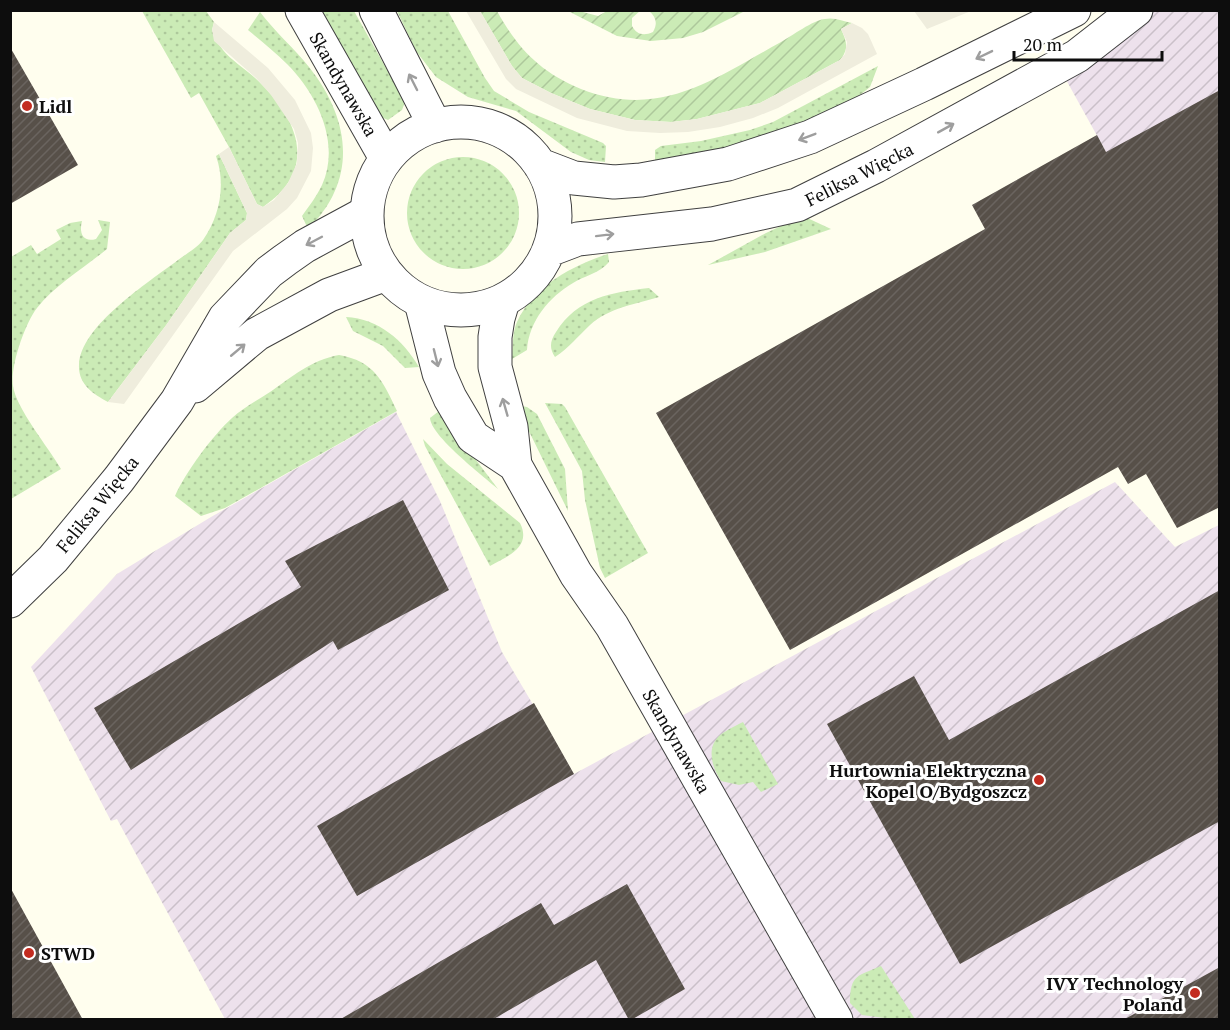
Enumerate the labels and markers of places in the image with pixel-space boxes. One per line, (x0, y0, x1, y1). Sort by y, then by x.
place label: Lidl (39, 94, 72, 118)
marker: Lidl (20, 99, 34, 113)
place label: Hurtownia Elektryczna Kopel O/Bydgoszcz (829, 758, 1027, 803)
marker: Hurtownia Elektryczna Kopel O/Bydgoszcz (1032, 773, 1046, 787)
place label: STWD (41, 941, 95, 965)
marker: STWD (22, 946, 36, 960)
place label: IVY Technology Poland (1046, 971, 1183, 1016)
marker: IVY Technology Poland (1188, 986, 1202, 1000)

